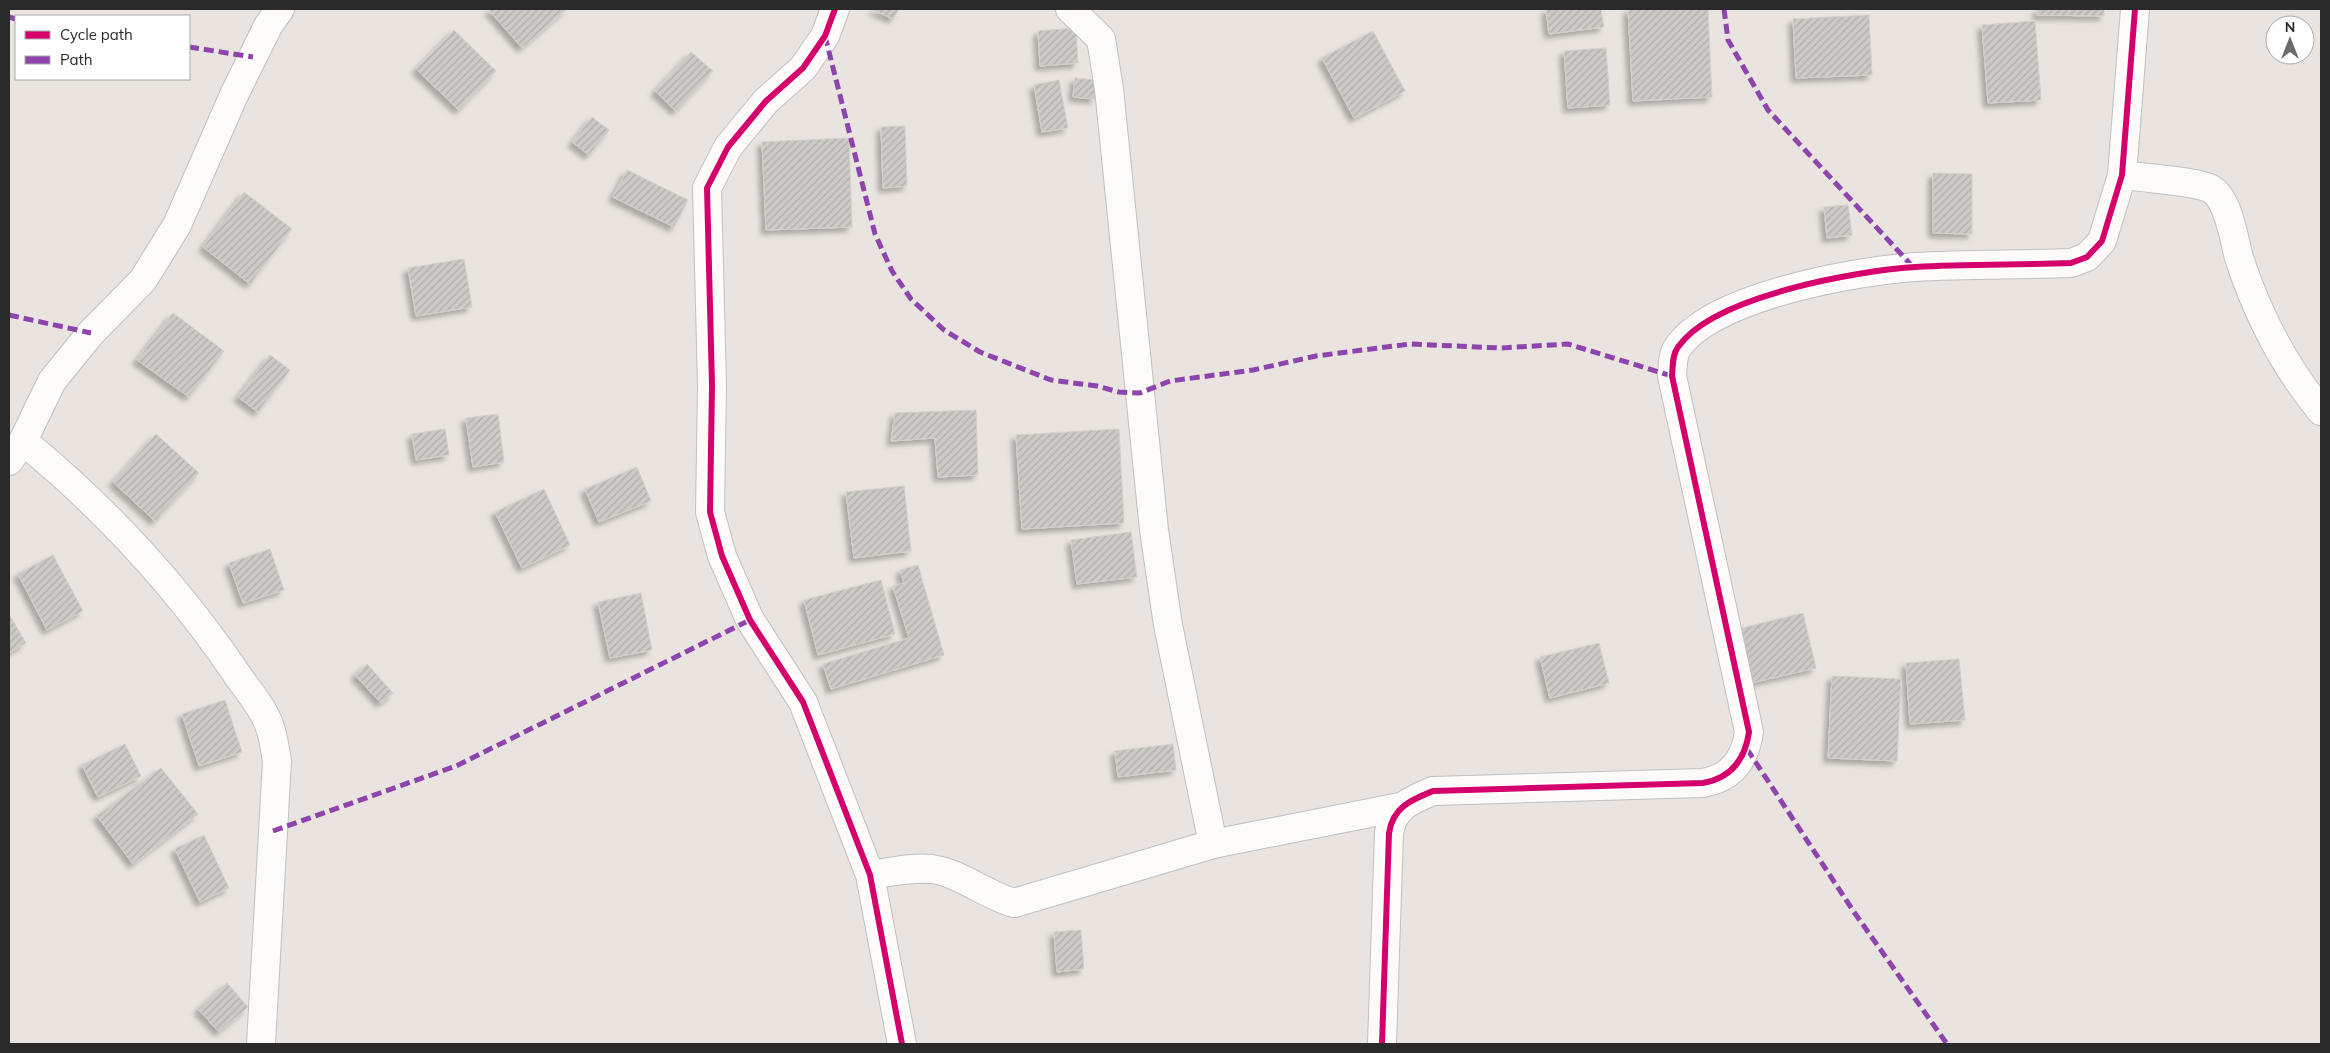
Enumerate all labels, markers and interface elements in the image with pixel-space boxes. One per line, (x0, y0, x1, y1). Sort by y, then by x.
legend (15, 15, 190, 80)
north arrow (2265, 15, 2315, 65)
text: N (2285, 18, 2295, 36)
text: Cycle path (60, 25, 133, 44)
text: Path (60, 50, 92, 69)

